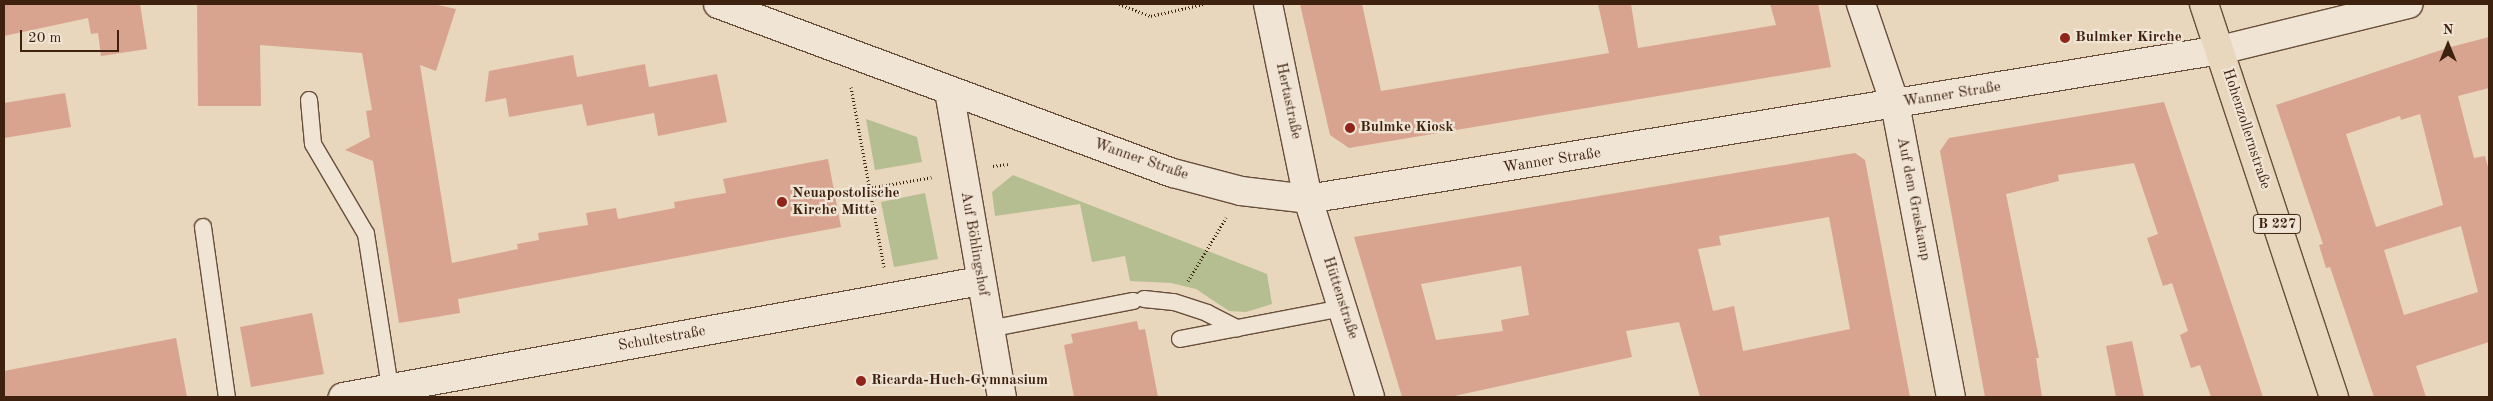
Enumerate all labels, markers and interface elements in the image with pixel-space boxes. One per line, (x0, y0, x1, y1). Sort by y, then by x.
scale bar (22, 20, 121, 52)
north arrow (2423, 20, 2473, 70)
text: N (2443, 23, 2453, 37)
place label: Bulmker Kirche (2075, 29, 2182, 47)
text: 20 m (28, 31, 62, 46)
marker: Bulmker Kirche (2059, 32, 2071, 44)
street label: Hertastraße (1271, 61, 1305, 141)
street label: Hohenzollernstraße (2218, 66, 2274, 192)
street label: Wanner Straße (1902, 78, 2002, 112)
place label: Bulmke Kiosk (1360, 119, 1454, 137)
marker: Bulmke Kiosk (1344, 122, 1356, 134)
street label: Wanner Straße (1091, 135, 1191, 185)
street label: Auf dem Graskamp (1892, 136, 1934, 262)
street label: Wanner Straße (1502, 144, 1602, 178)
place label: Neuapostolische Kirche Mitte (792, 184, 900, 219)
street label: Auf Böhlingshof (956, 190, 992, 298)
marker: Neuapostolische Kirche Mitte (776, 196, 788, 208)
road number: B 227 (2252, 212, 2302, 235)
street label: Hüttenstraße (1318, 255, 1362, 341)
street label: Schultestraße (617, 322, 707, 356)
place label: Ricarda-Huch-Gymnasium (871, 372, 1048, 390)
marker: Ricarda-Huch-Gymnasium (855, 375, 867, 387)

